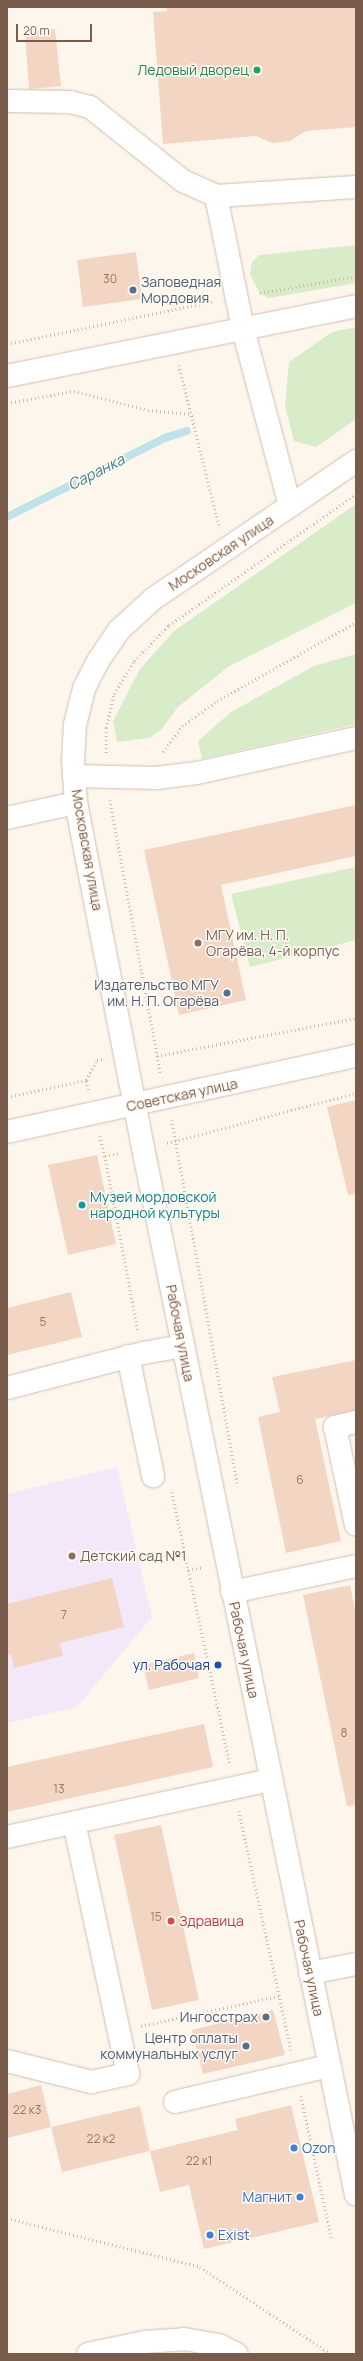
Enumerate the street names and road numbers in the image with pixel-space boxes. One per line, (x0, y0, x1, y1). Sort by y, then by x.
street label: Московская улица (165, 512, 277, 594)
street label: Московская улица (68, 788, 106, 912)
street label: Советская улица (125, 1075, 239, 1115)
street label: Рабочая улица (162, 1283, 198, 1383)
street label: Рабочая улица (226, 1600, 262, 1700)
street label: Рабочая улица (291, 1918, 327, 2018)

